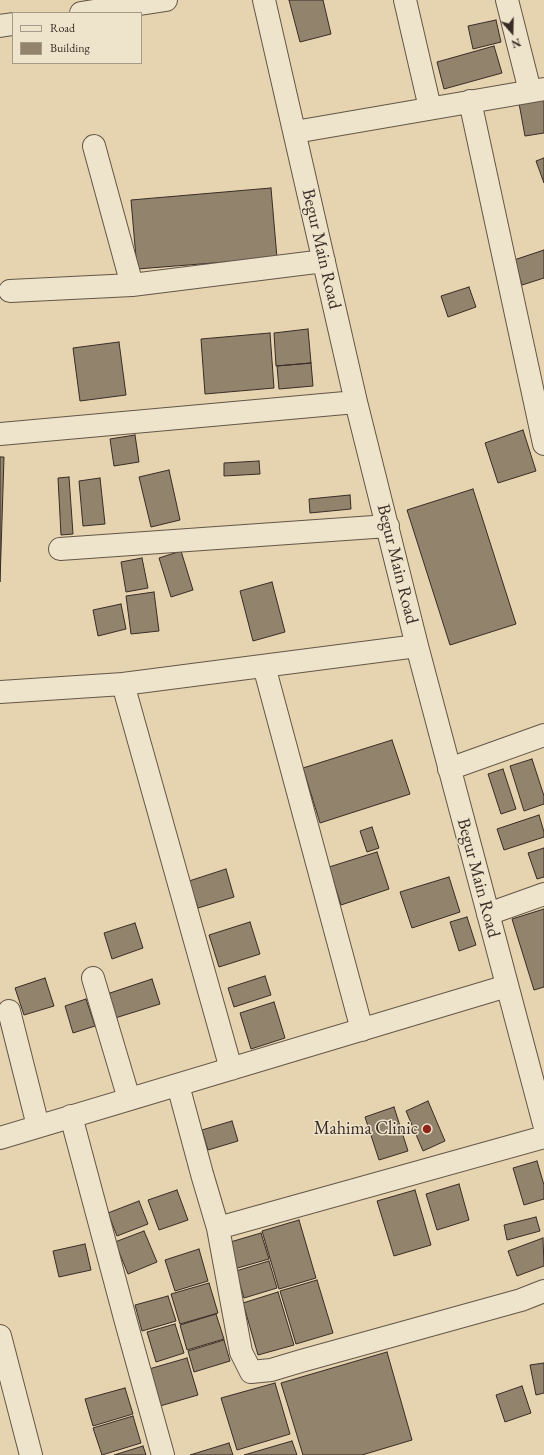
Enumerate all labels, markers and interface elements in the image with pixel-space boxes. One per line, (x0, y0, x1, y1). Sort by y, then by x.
legend (12, 12, 142, 64)
north arrow (492, 12, 532, 52)
text: Road (50, 20, 75, 36)
text: N (510, 35, 523, 51)
text: Building (50, 40, 90, 56)
street label: Begur Main Road (297, 187, 345, 311)
street label: Begur Main Road (372, 502, 422, 626)
street label: Begur Main Road (452, 816, 504, 940)
place label: Mahima Clinic (314, 1118, 418, 1140)
marker: Mahima Clinic (421, 1123, 433, 1135)

